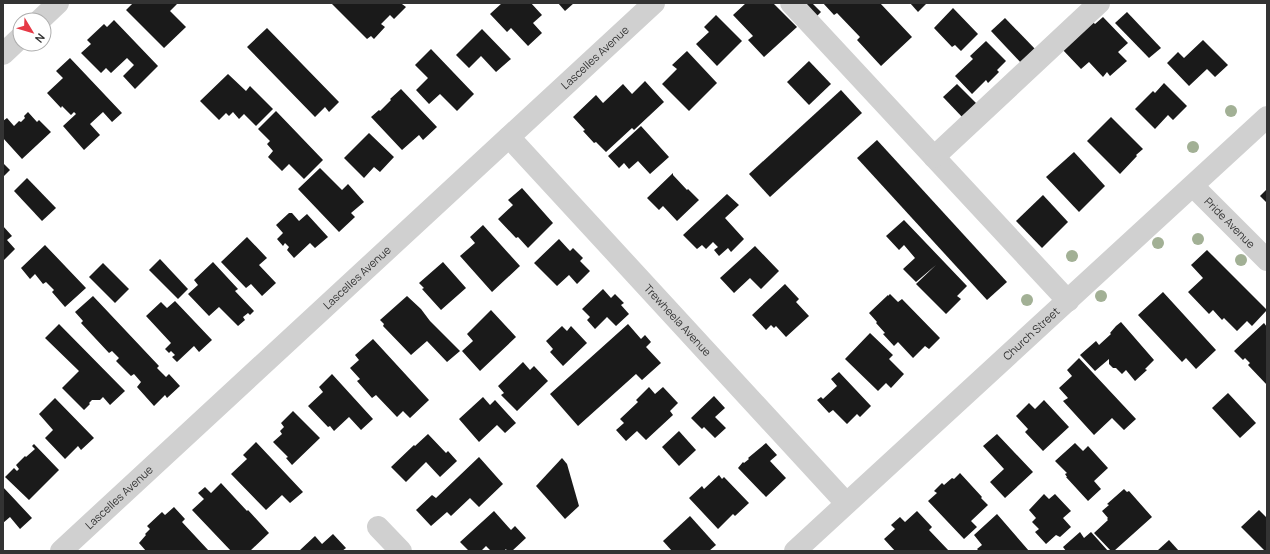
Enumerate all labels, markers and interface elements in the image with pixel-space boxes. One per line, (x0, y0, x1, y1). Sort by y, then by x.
north arrow (12, 12, 52, 52)
street label: Lascelles Avenue (557, 22, 632, 92)
text: N (32, 31, 49, 46)
street label: Pride Avenue (1201, 194, 1259, 251)
street label: Lascelles Avenue (320, 242, 394, 312)
street label: Trewheela Avenue (641, 281, 715, 359)
street label: Church Street (999, 303, 1063, 363)
street label: Lascelles Avenue (82, 462, 156, 532)

